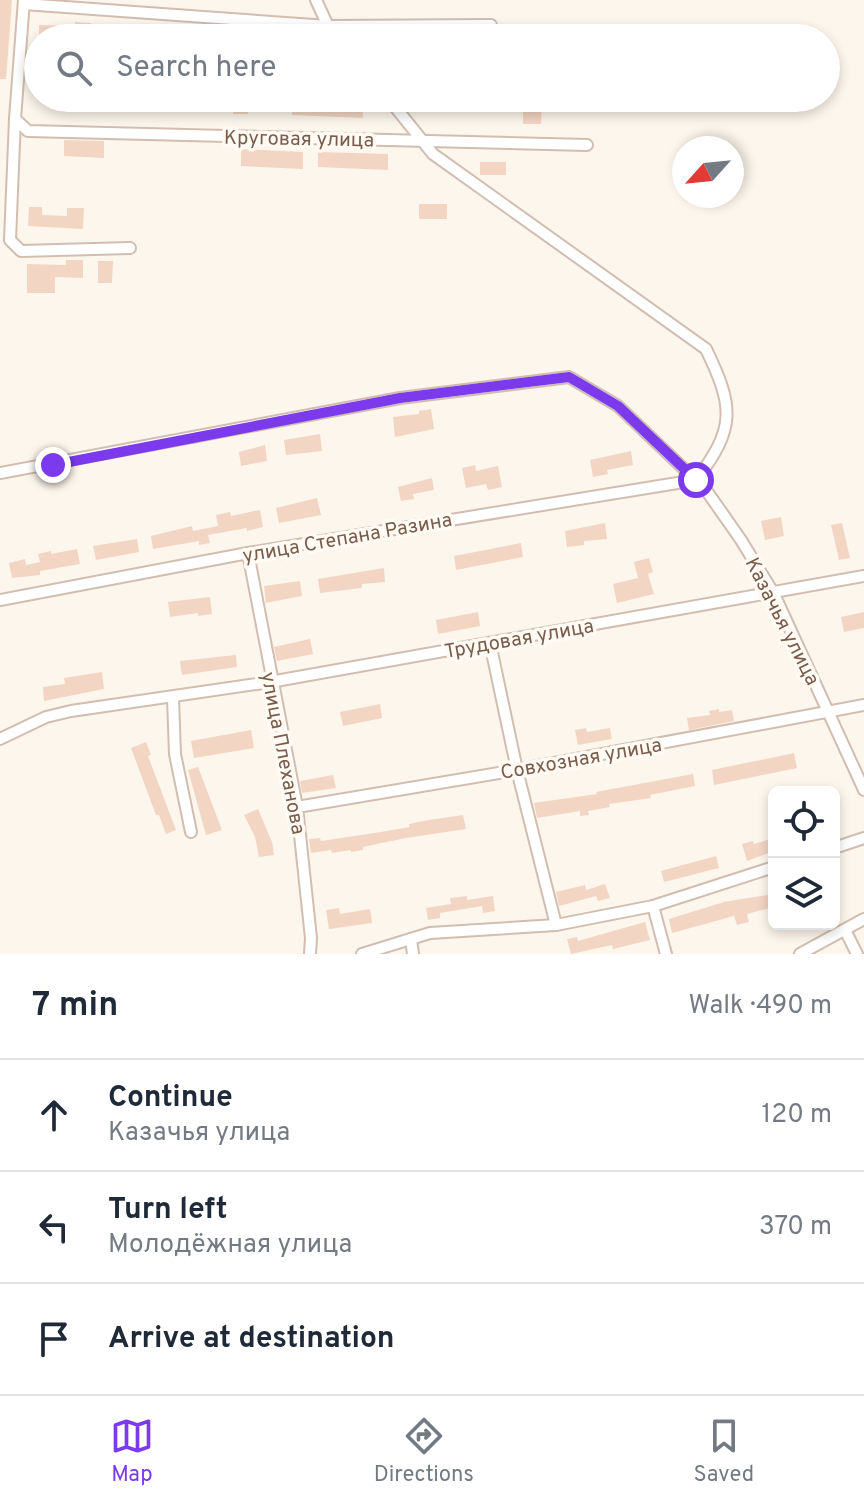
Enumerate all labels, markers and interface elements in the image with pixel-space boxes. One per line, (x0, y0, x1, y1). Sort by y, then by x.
search box (24, 24, 840, 112)
icon: search (52, 46, 96, 90)
text: Search here (116, 50, 276, 87)
street label: Круговая улица (224, 126, 374, 154)
north arrow (672, 136, 744, 208)
route end (35, 447, 71, 483)
route start (678, 462, 714, 498)
street label: улица Степана Разина (241, 508, 454, 570)
street label: Казачья улица (738, 554, 825, 690)
street label: Трудовая улица (443, 614, 596, 666)
street label: улица Плеханова (254, 670, 311, 837)
street label: Совхозная улица (499, 733, 664, 787)
map controls (768, 786, 840, 930)
button: locate (768, 786, 840, 858)
button: layers (768, 858, 840, 930)
text: 7 min (32, 985, 118, 1028)
text: Walk · 490 m (688, 990, 832, 1023)
text: Continue (108, 1080, 233, 1117)
icon: ahead (32, 1093, 76, 1137)
text: 120 m (762, 1099, 832, 1132)
text: Казачья улица (108, 1117, 290, 1150)
text: Turn left (108, 1192, 228, 1229)
icon: left (32, 1205, 76, 1249)
text: 370 m (759, 1211, 832, 1244)
text: Молодёжная улица (108, 1229, 352, 1262)
icon: arrive (32, 1317, 76, 1361)
text: Arrive at destination (108, 1321, 394, 1358)
tab: Map (110, 1414, 154, 1489)
tab: Directions (374, 1414, 474, 1489)
tab: Saved (694, 1414, 754, 1489)

